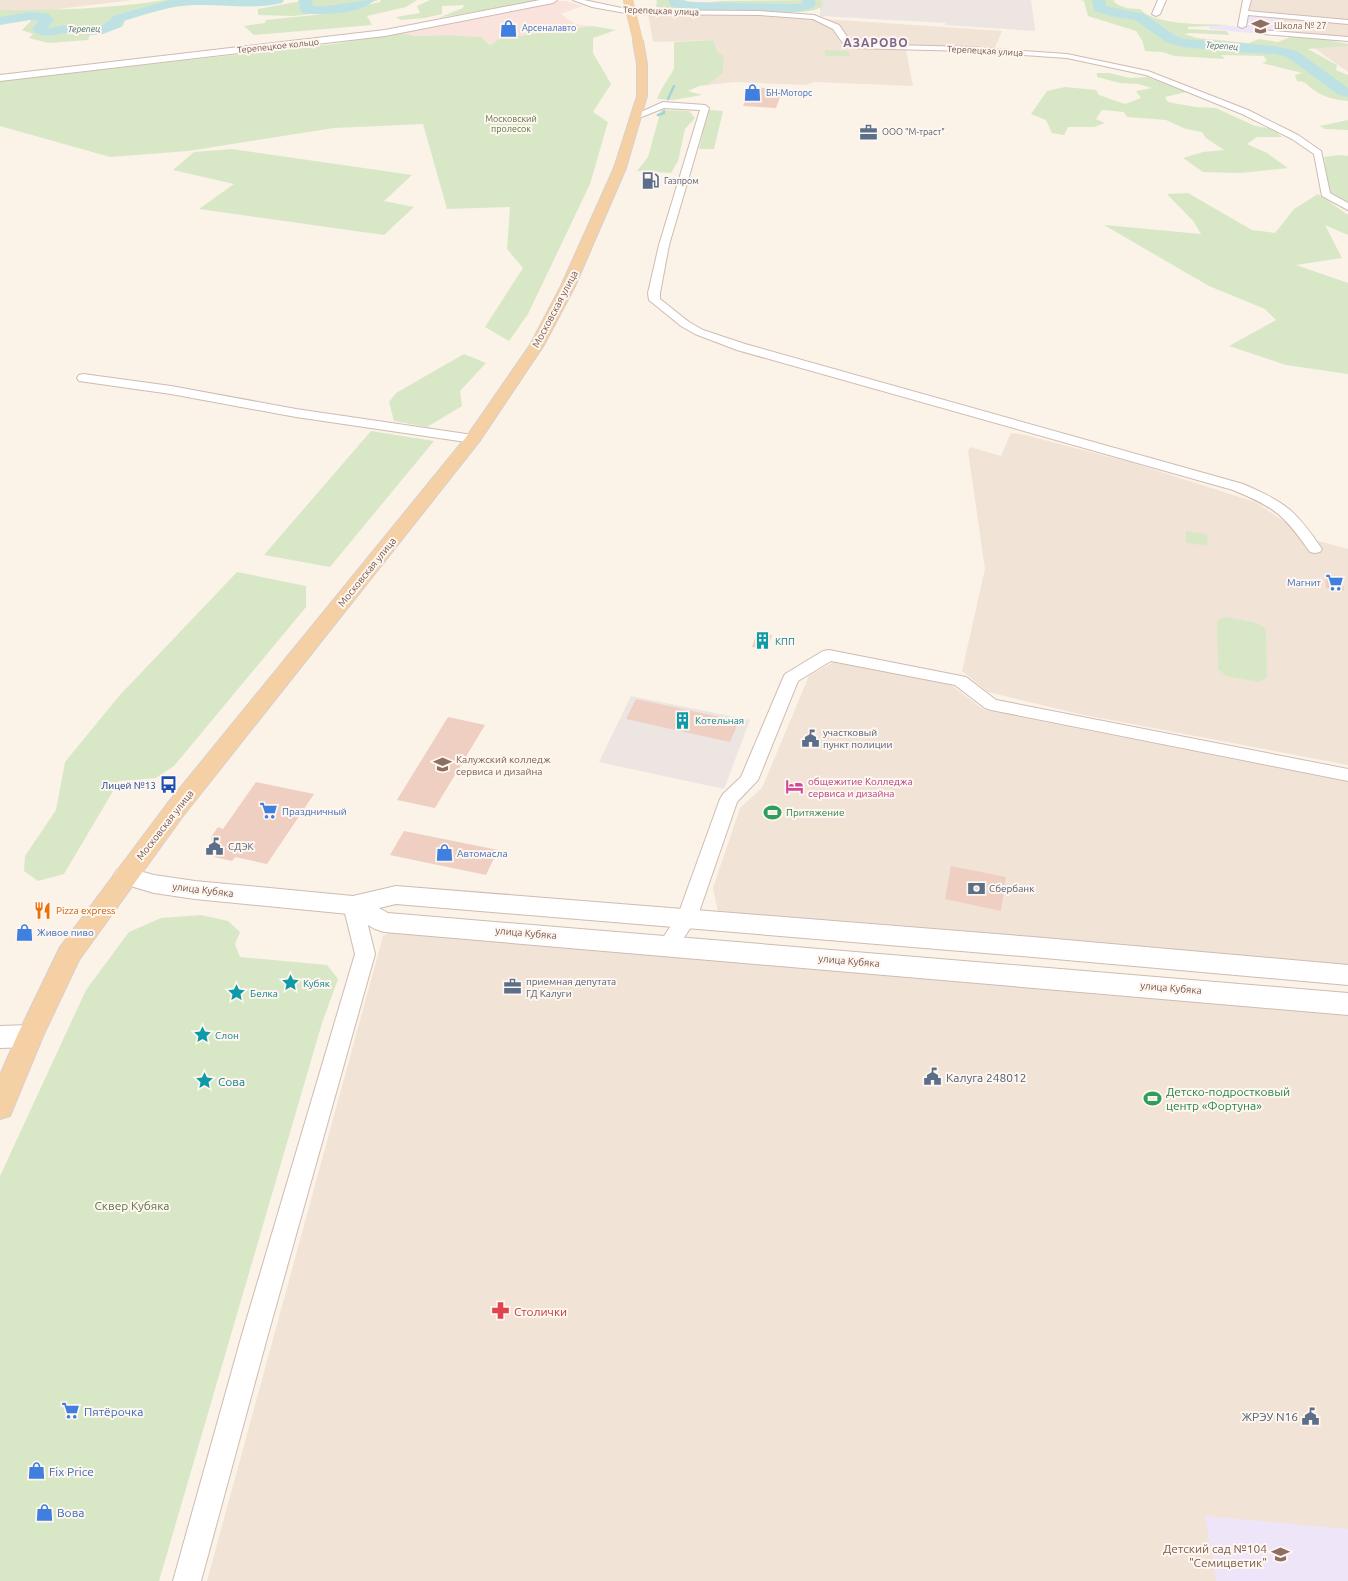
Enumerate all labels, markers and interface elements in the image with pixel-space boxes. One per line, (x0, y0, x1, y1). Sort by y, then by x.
street label: Терепецкая улица (623, 5, 699, 17)
school or university icon: Школа № 27 (1251, 16, 1271, 36)
shop icon: Арсеналавто (499, 18, 519, 38)
place label: Школа № 27 (1274, 21, 1327, 31)
place label: Арсеналавто (522, 23, 576, 33)
water label: Терепец (68, 24, 100, 34)
district label: АЗАРОВО (843, 36, 909, 49)
street label: Терепецкое кольцо (237, 37, 319, 55)
water label: Терепец (1205, 40, 1239, 52)
street label: Терепецкая улица (947, 44, 1023, 58)
shop icon: БН-Моторс (743, 83, 763, 103)
place label: БН-Моторс (766, 88, 812, 98)
park label: Московский пролесок (485, 114, 537, 134)
office icon: ООО "М-траст" (859, 122, 879, 142)
place label: ООО "М-траст" (882, 127, 945, 137)
fuel station icon: Газпром (641, 171, 661, 191)
place label: Газпром (664, 176, 699, 186)
street label: Московская улица (530, 269, 580, 349)
street label: Московская улица (336, 535, 398, 609)
supermarket icon: Магнит (1324, 572, 1344, 592)
place label: Магнит (1287, 577, 1322, 588)
building icon: КПП (752, 631, 772, 651)
place label: КПП (775, 636, 795, 647)
building icon: Котельная (672, 710, 692, 730)
place label: Котельная (695, 715, 744, 726)
place label: участковый пункт полиции (823, 727, 892, 750)
public building icon: участковый пункт полиции (800, 728, 820, 748)
place label: Калужский колледж сервиса и дизайна (456, 754, 551, 777)
school or university icon: Калужский колледж сервиса и дизайна (433, 755, 453, 775)
bus stop icon: Лицей №13 (159, 775, 179, 795)
place label: общежитие Колледжа сервиса и дизайна (808, 776, 913, 799)
hotel icon: общежитие Колледжа сервиса и дизайна (785, 777, 805, 797)
place label: Лицей №13 (101, 780, 156, 791)
street label: Московская улица (134, 788, 196, 862)
supermarket icon: Праздничный (259, 801, 279, 821)
sports icon: Притяжение (763, 802, 783, 822)
place label: Праздничный (282, 806, 347, 817)
place label: Притяжение (786, 807, 845, 818)
public building icon: СДЭК (205, 836, 225, 856)
place label: СДЭК (228, 841, 254, 852)
shop icon: Автомасла (434, 843, 454, 863)
place label: Автомасла (457, 848, 508, 859)
bank icon: Сбербанк (966, 878, 986, 898)
street label: улица Кубяка (172, 881, 234, 899)
place label: Сбербанк (989, 883, 1034, 894)
restaurant icon: Pizza express (33, 900, 53, 920)
place label: Pizza express (56, 905, 115, 916)
shop icon: Живое пиво (14, 922, 34, 942)
street label: улица Кубяка (495, 925, 557, 941)
place label: Живое пиво (37, 927, 94, 938)
street label: улица Кубяка (818, 953, 880, 969)
place icon: Кубяк (280, 973, 300, 993)
place label: приемная депутата ГД Калуги (526, 976, 616, 999)
office icon: приемная депутата ГД Калуги (503, 977, 523, 997)
place label: Кубяк (303, 978, 330, 989)
street label: улица Кубяка (1140, 980, 1202, 996)
place icon: Белка (227, 983, 247, 1003)
place label: Белка (250, 988, 278, 999)
place icon: Слон (192, 1025, 212, 1045)
place label: Слон (215, 1030, 239, 1041)
public building icon: Калуга 248012 (923, 1067, 943, 1087)
place icon: Сова (195, 1071, 215, 1091)
place label: Калуга 248012 (946, 1071, 1027, 1084)
place label: Сова (218, 1075, 245, 1088)
place label: Детско-подростковый центр «Фортуна» (1166, 1085, 1290, 1112)
sports icon: Детско-подростковый центр «Фортуна» (1143, 1088, 1163, 1108)
park label: Сквер Кубяка (94, 1199, 170, 1212)
pharmacy icon: Столички (491, 1301, 511, 1321)
place label: Столички (514, 1305, 567, 1318)
supermarket icon: Пятёрочка (61, 1401, 81, 1421)
place label: Пятёрочка (84, 1405, 143, 1418)
public building icon: ЖРЭУ N16 (1301, 1406, 1321, 1426)
place label: ЖРЭУ N16 (1242, 1410, 1298, 1423)
shop icon: Fix Price (26, 1461, 46, 1481)
place label: Fix Price (49, 1465, 94, 1478)
shop icon: Вова (34, 1502, 54, 1522)
place label: Вова (57, 1506, 84, 1519)
place label: Детский сад №104 "Семицветик" (1163, 1542, 1267, 1569)
school or university icon: Детский сад №104 "Семицветик" (1270, 1545, 1290, 1565)

